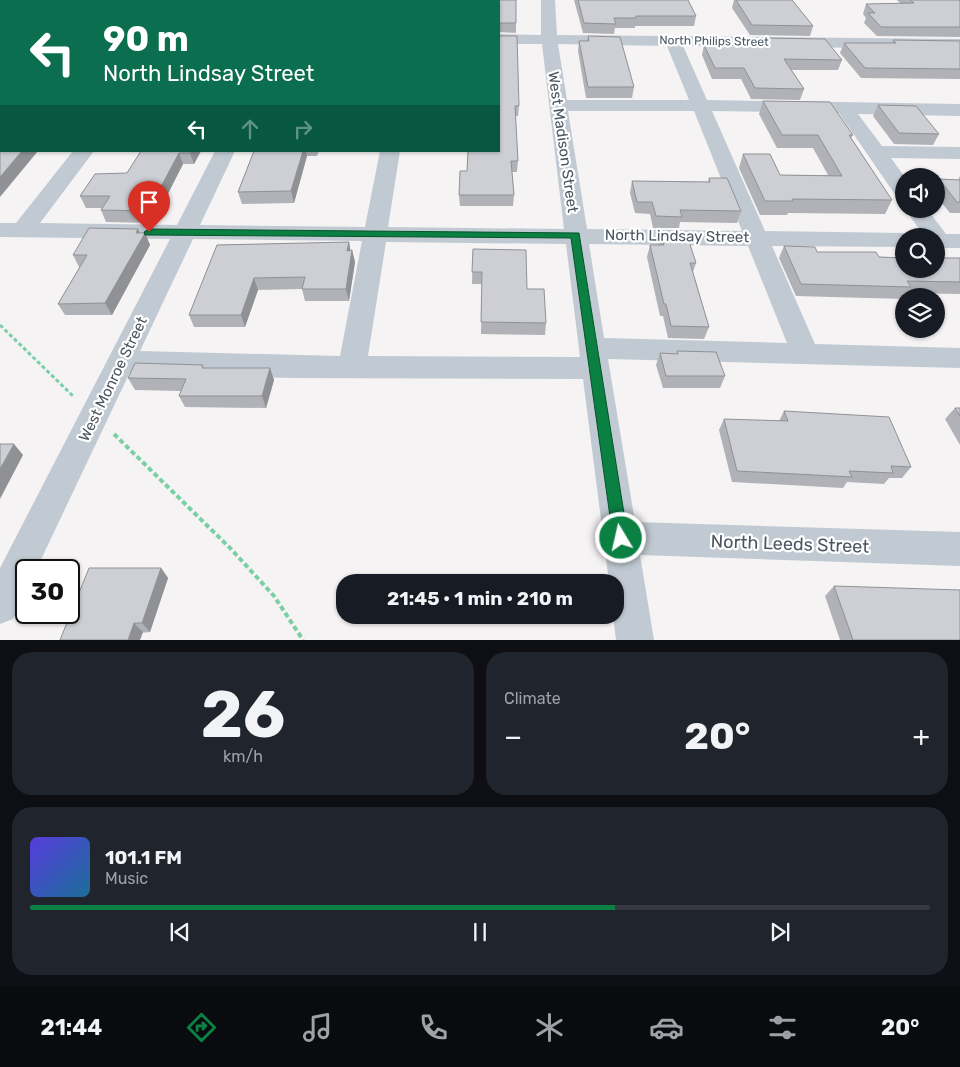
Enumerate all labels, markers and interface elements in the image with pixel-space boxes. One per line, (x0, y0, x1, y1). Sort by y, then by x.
text: 90 m (103, 18, 189, 60)
icon: left (20, 20, 85, 85)
street label: North Philips Street (659, 33, 769, 49)
text: North Lindsay Street (103, 60, 314, 87)
street label: West Madison Street (544, 70, 582, 214)
icon: left (183, 115, 211, 143)
icon: ahead (236, 115, 264, 143)
icon: right (289, 115, 317, 143)
map controls (895, 168, 945, 338)
button: sound (895, 168, 945, 218)
pin (128, 181, 170, 232)
icon: arrive (135, 188, 163, 216)
street label: North Lindsay Street (605, 226, 749, 246)
button: search (895, 228, 945, 278)
button: layers (895, 288, 945, 338)
street label: West Monroe Street (75, 314, 151, 444)
position arrow (594, 511, 646, 563)
street label: North Leeds Street (710, 530, 870, 558)
speed limit sign: 30 (15, 559, 80, 624)
text: 21:45 · 1 min · 210 m (387, 587, 573, 610)
text: 26 (201, 676, 285, 753)
text: Climate (504, 689, 561, 708)
text: 20° (684, 713, 750, 759)
text: − (504, 720, 522, 753)
text: + (913, 720, 930, 753)
text: km/h (223, 747, 263, 766)
text: 101.1 FM (105, 846, 182, 869)
text: Music (105, 869, 148, 888)
icon: previous (166, 918, 194, 946)
icon: pause (466, 918, 494, 946)
icon: next (766, 918, 794, 946)
icon: directions (184, 1010, 219, 1045)
icon: music (300, 1010, 335, 1045)
icon: phone (416, 1010, 451, 1045)
icon: climate (532, 1010, 567, 1045)
icon: car (649, 1010, 684, 1045)
icon: filters (765, 1010, 800, 1045)
text: 21:44 (41, 1014, 102, 1041)
text: 20° (881, 1014, 919, 1041)

